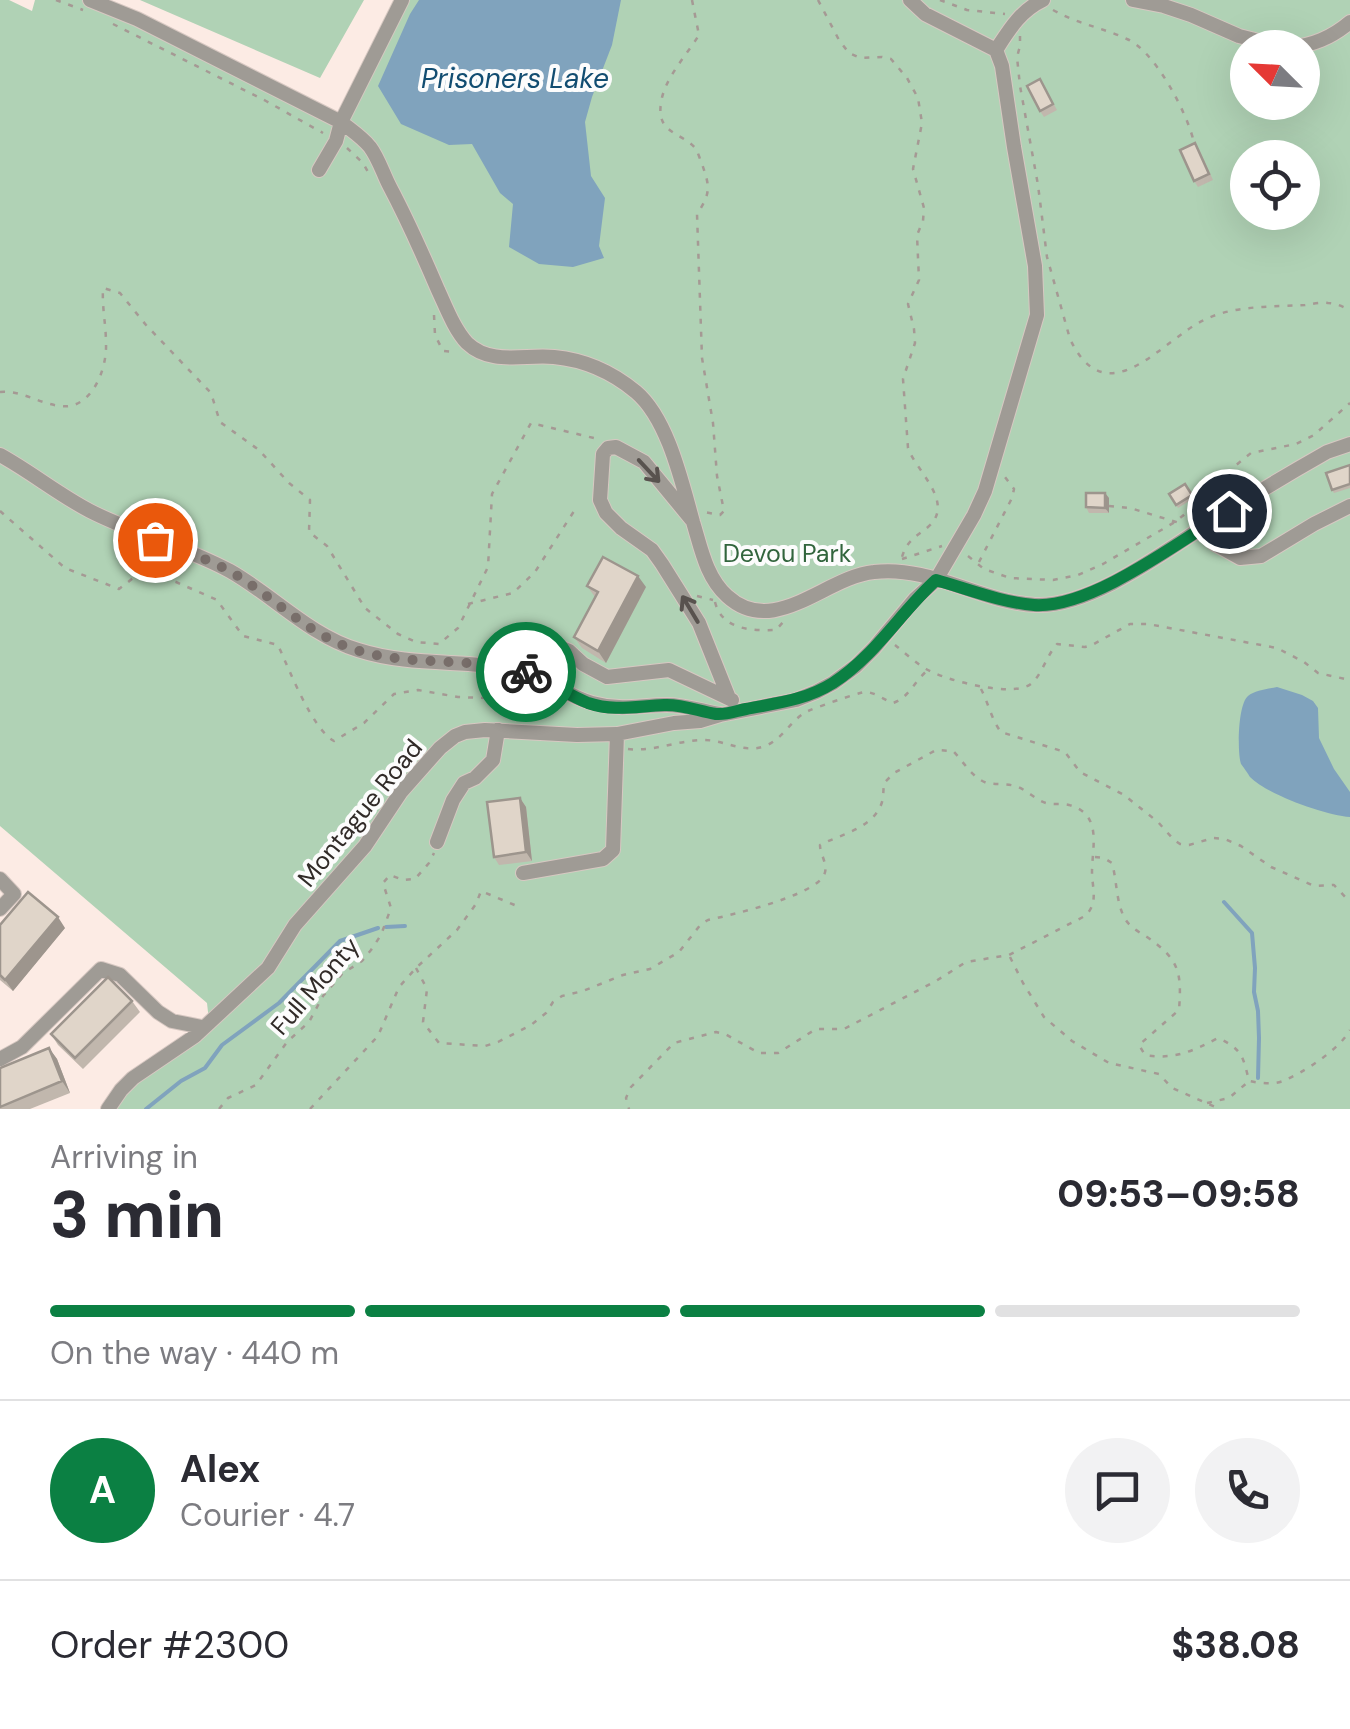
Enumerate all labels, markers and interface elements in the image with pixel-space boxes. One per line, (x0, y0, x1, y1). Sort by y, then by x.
north arrow (1230, 30, 1320, 120)
map controls (1230, 30, 1320, 230)
water label: Prisoners Lake (421, 60, 609, 97)
button: locate (1230, 140, 1320, 230)
one-way arrow (636, 457, 660, 483)
pin (1187, 469, 1272, 554)
icon: home (1202, 484, 1257, 539)
pin (113, 498, 198, 583)
icon: bag (128, 513, 183, 568)
park label: Devou Park (723, 537, 852, 570)
one-way arrow (680, 595, 700, 624)
courier (476, 622, 576, 722)
icon: bike (499, 645, 554, 700)
street label: Montague Road (290, 732, 430, 894)
street label: Full Monty (263, 930, 367, 1042)
text: Arriving in (50, 1136, 198, 1178)
text: 09:53–09:58 (1057, 1169, 1300, 1219)
text: 3 min (50, 1173, 224, 1257)
text: On the way · 440 m (50, 1332, 339, 1374)
button: chat (1065, 1438, 1170, 1543)
button: phone (1195, 1438, 1300, 1543)
text: Alex (180, 1444, 260, 1494)
text: A (89, 1465, 116, 1515)
text: Courier · 4.7 (180, 1494, 355, 1536)
text: Order #2300 (50, 1620, 289, 1670)
text: $38.08 (1171, 1620, 1300, 1670)

